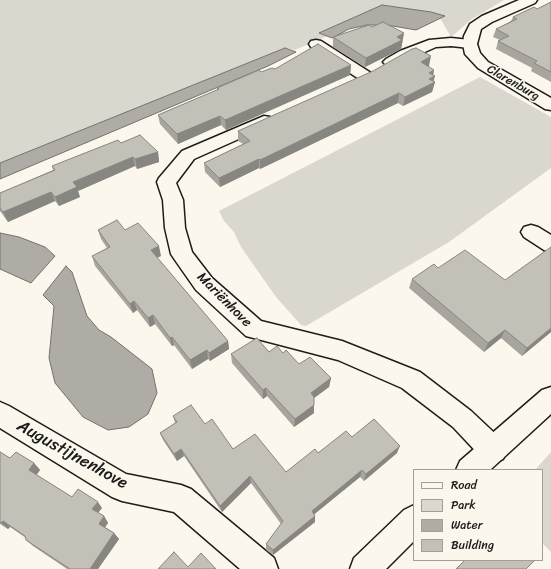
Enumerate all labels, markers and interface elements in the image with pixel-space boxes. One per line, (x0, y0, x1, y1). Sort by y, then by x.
street label: Clarenburg (484, 62, 542, 104)
street label: Mariënhove (193, 269, 255, 331)
street label: Augustijnenhove (13, 416, 131, 494)
legend (413, 469, 543, 561)
text: Road (451, 474, 477, 496)
text: Park (451, 494, 476, 516)
text: Water (451, 514, 483, 536)
text: Building (451, 534, 494, 556)

